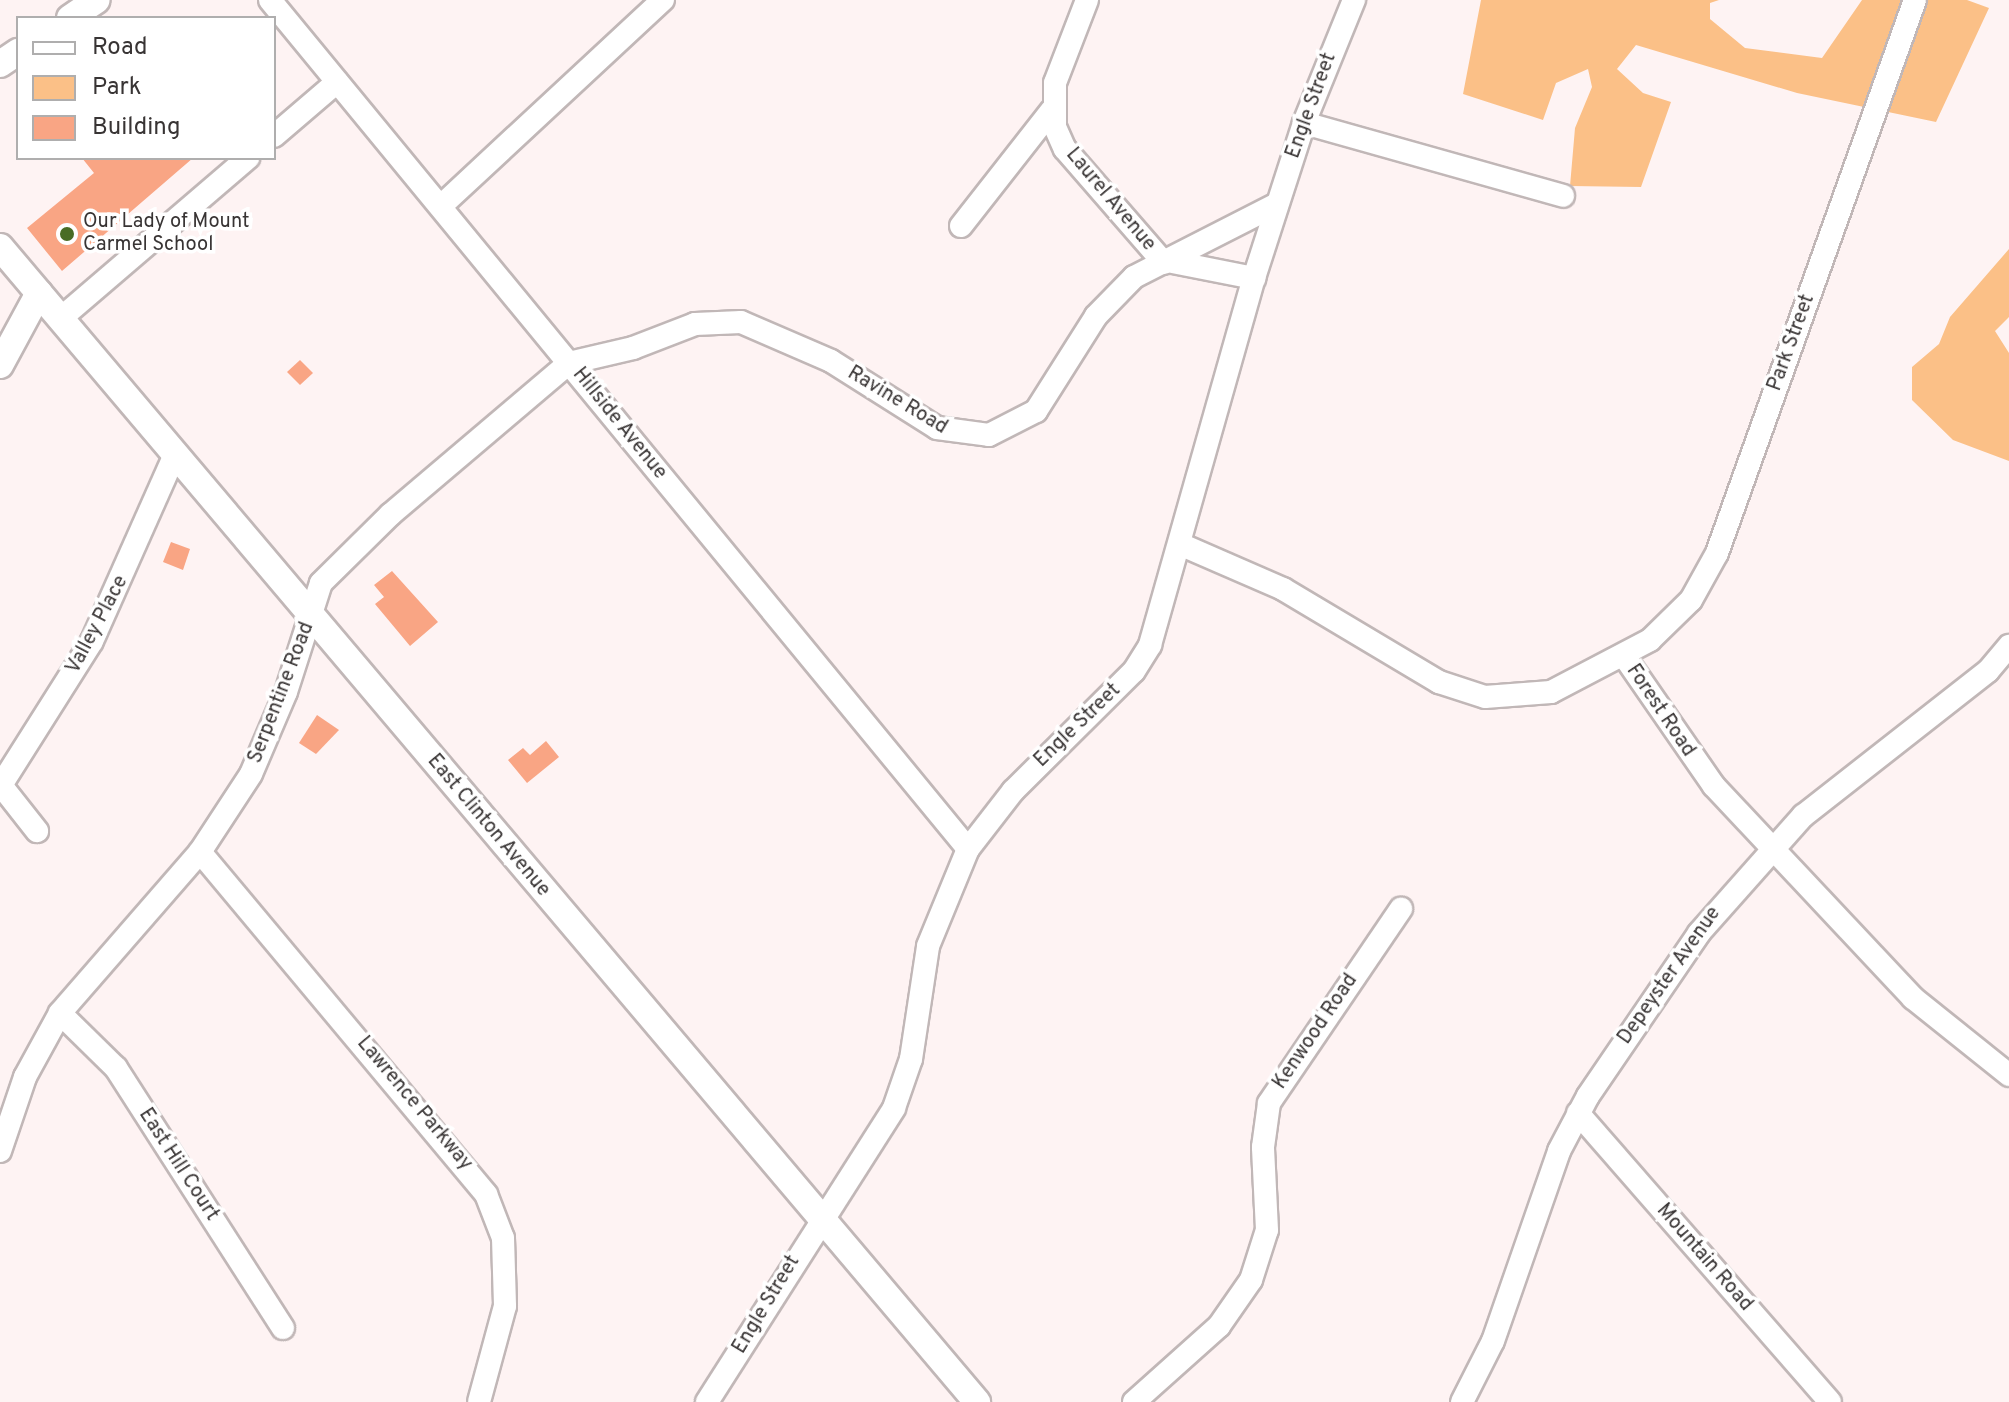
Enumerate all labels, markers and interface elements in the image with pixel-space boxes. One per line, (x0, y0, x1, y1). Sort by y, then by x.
legend (16, 16, 276, 160)
text: Road (92, 33, 148, 63)
street label: Engle Street (1282, 50, 1342, 162)
text: Park (92, 73, 142, 103)
text: Building (92, 113, 181, 143)
street label: Laurel Avenue (1060, 143, 1160, 257)
place label: Our Lady of Mount Carmel School (83, 210, 250, 257)
marker: Our Lady of Mount Carmel School (58, 225, 76, 243)
street label: Park Street (1763, 291, 1821, 395)
street label: Ravine Road (843, 362, 951, 440)
street label: Hillside Avenue (566, 363, 672, 485)
street label: Valley Place (62, 572, 134, 678)
street label: Serpentine Road (244, 619, 320, 767)
street label: Forest Road (1620, 660, 1700, 762)
street label: Engle Street (1030, 679, 1126, 773)
street label: East Clinton Avenue (421, 750, 555, 902)
street label: Depeyster Avenue (1613, 902, 1727, 1050)
street label: Kenwood Road (1269, 970, 1363, 1094)
street label: Lawrence Parkway (351, 1032, 477, 1176)
street label: East Hill Court (133, 1104, 223, 1226)
street label: Mountain Road (1651, 1199, 1757, 1317)
street label: Engle Street (728, 1251, 806, 1359)

